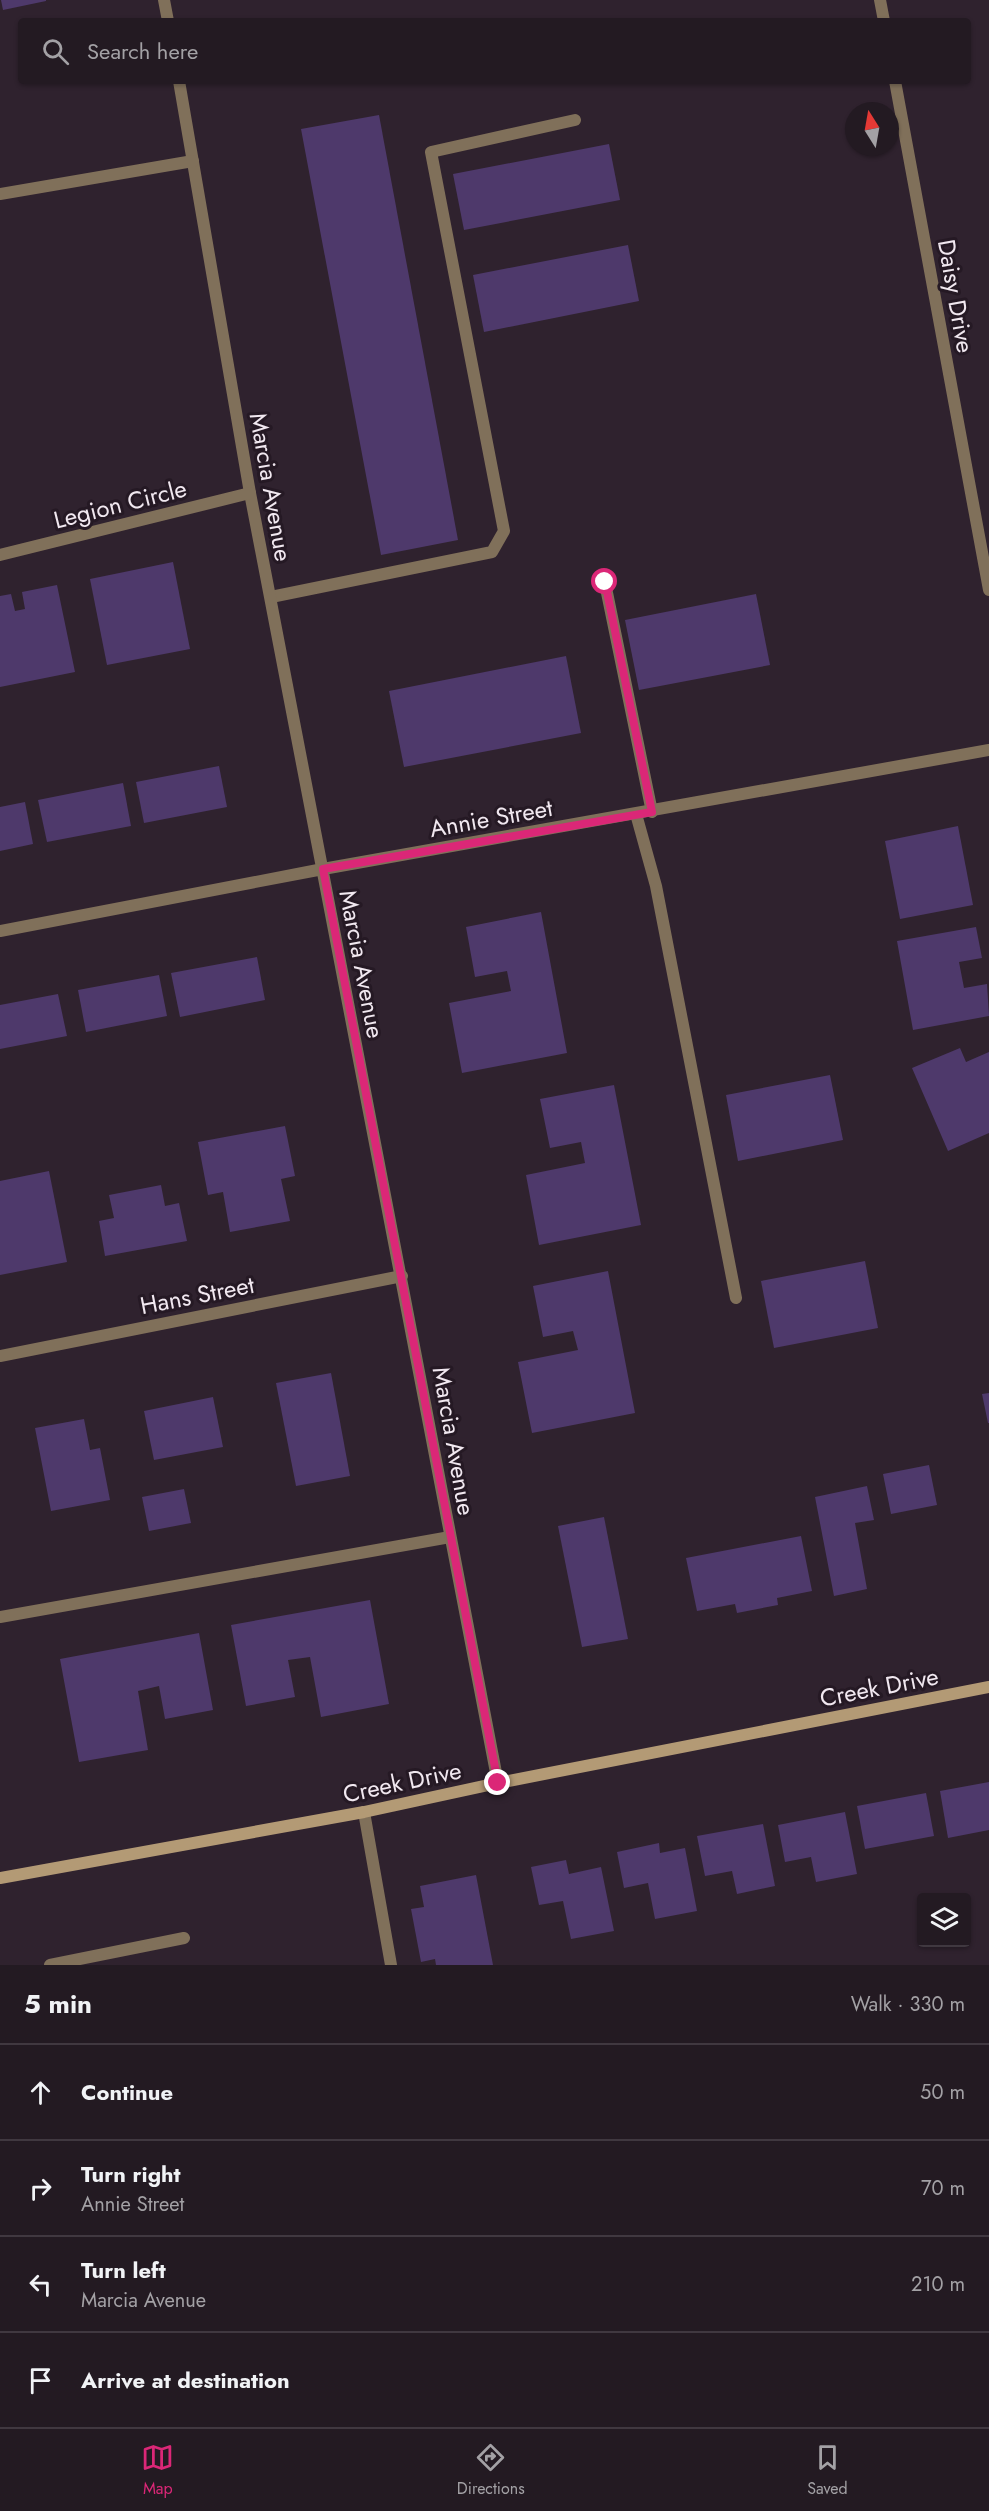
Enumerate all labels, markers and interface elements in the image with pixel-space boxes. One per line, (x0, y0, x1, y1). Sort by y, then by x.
search box (18, 18, 971, 84)
icon: search (39, 35, 72, 68)
text: Search here (87, 35, 198, 67)
north arrow (845, 102, 899, 156)
street label: Daisy Drive (929, 236, 983, 356)
street label: Marcia Avenue (241, 410, 301, 564)
street label: Legion Circle (50, 471, 190, 537)
route start (591, 568, 617, 594)
street label: Annie Street (427, 790, 555, 846)
street label: Marcia Avenue (331, 887, 393, 1041)
street label: Hans Street (137, 1267, 257, 1323)
street label: Marcia Avenue (424, 1364, 484, 1518)
street label: Creek Drive (817, 1658, 941, 1716)
street label: Creek Drive (340, 1752, 464, 1812)
route end (484, 1769, 510, 1795)
map controls (917, 1893, 971, 1947)
button: layers (917, 1893, 971, 1947)
text: 5 min (24, 1985, 92, 2023)
text: Walk · 330 m (851, 1990, 965, 2019)
icon: ahead (24, 2076, 57, 2109)
text: Continue (81, 2076, 173, 2108)
text: 50 m (920, 2078, 965, 2107)
text: Turn right (81, 2158, 181, 2190)
icon: right (24, 2172, 57, 2205)
text: 70 m (921, 2174, 965, 2203)
text: Annie Street (81, 2190, 184, 2219)
text: Turn left (81, 2254, 166, 2286)
icon: left (24, 2268, 57, 2301)
text: 210 m (911, 2270, 965, 2299)
text: Marcia Avenue (81, 2286, 206, 2315)
icon: arrive (24, 2364, 57, 2397)
text: Arrive at destination (81, 2364, 290, 2396)
tab: Map (141, 2441, 174, 2500)
tab: Directions (457, 2441, 525, 2500)
tab: Saved (807, 2441, 848, 2500)

